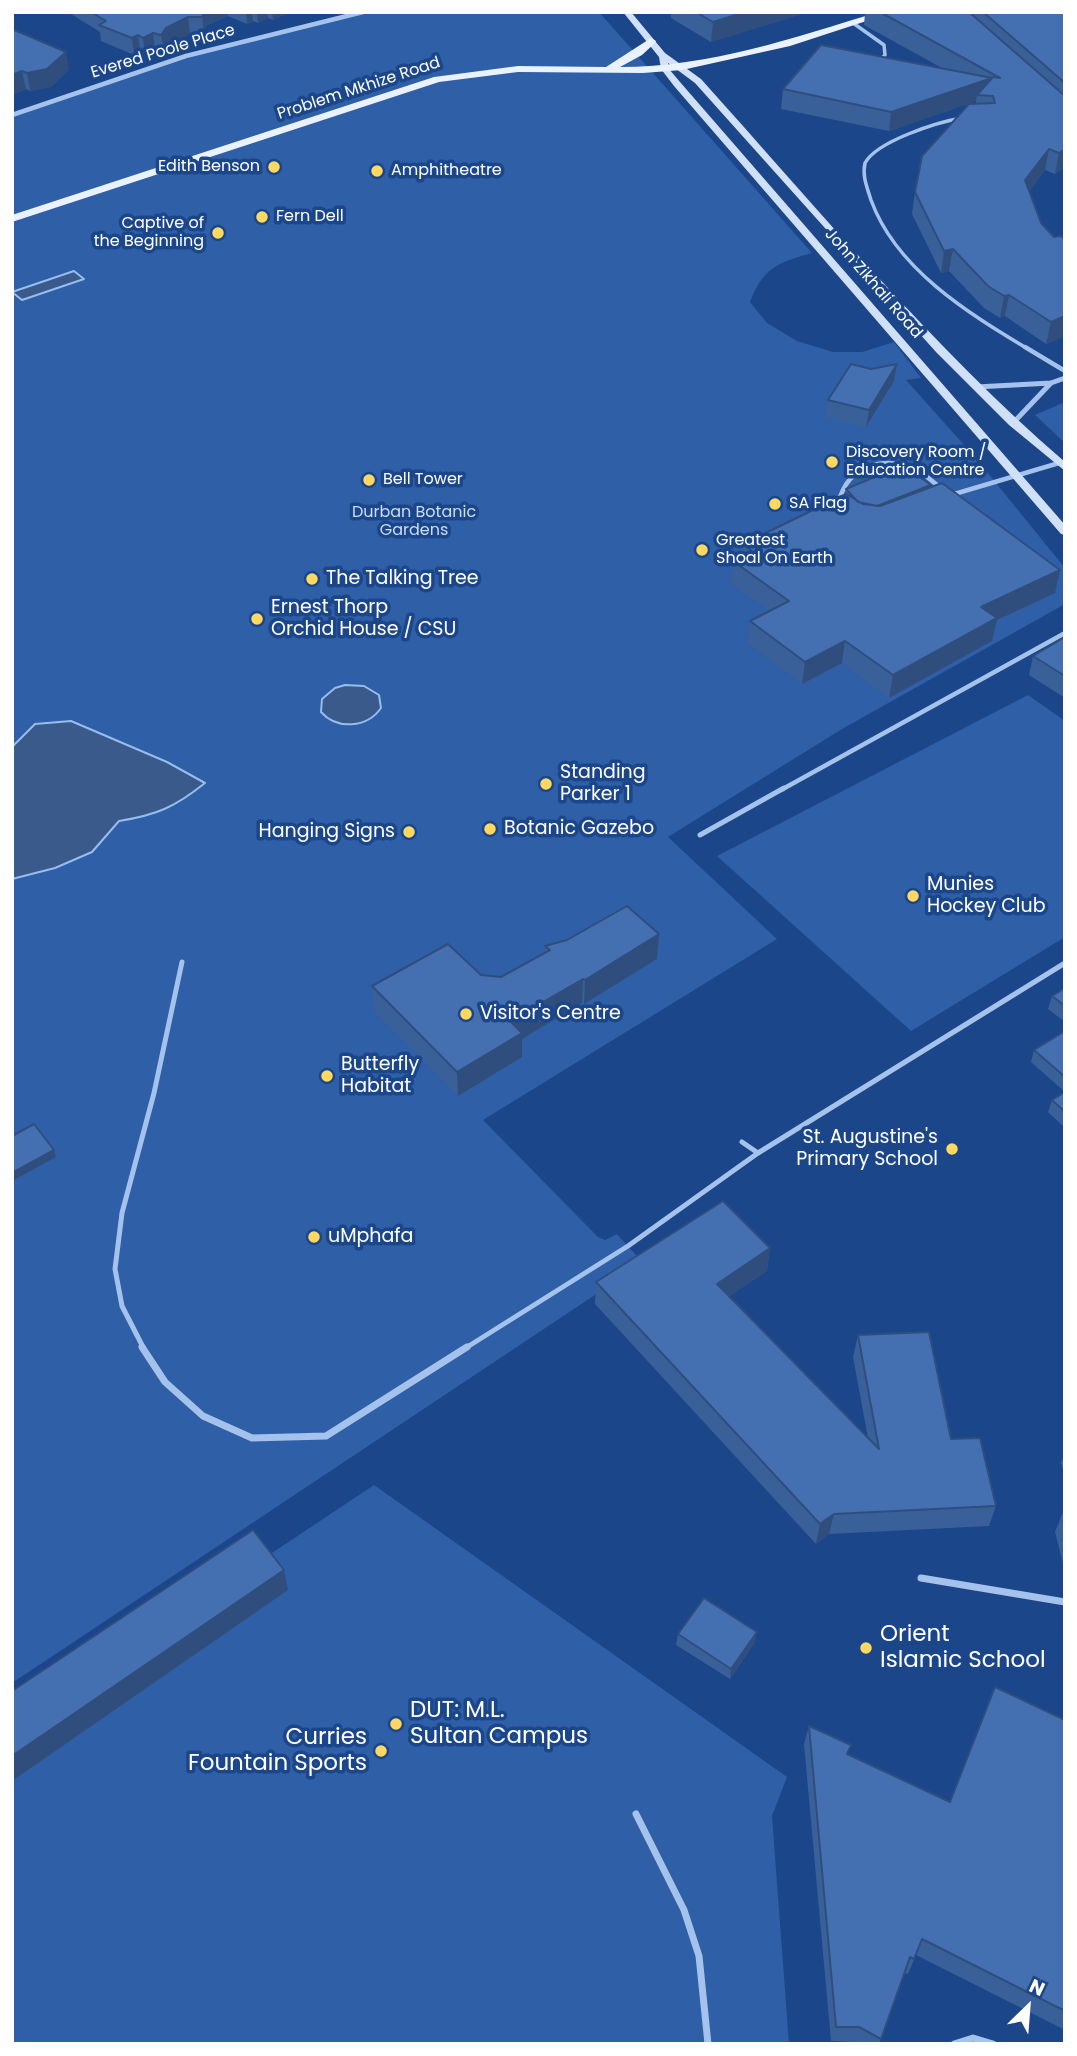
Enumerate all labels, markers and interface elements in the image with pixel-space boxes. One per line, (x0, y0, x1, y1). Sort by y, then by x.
street label: Evered Poole Place (89, 21, 237, 83)
street label: Problem Mkhize Road (275, 54, 443, 124)
place label: Edith Benson (158, 157, 260, 177)
marker: Edith Benson (266, 159, 282, 175)
place label: Amphitheatre (391, 161, 502, 181)
marker: Amphitheatre (369, 163, 385, 179)
place label: Fern Dell (276, 207, 344, 227)
marker: Fern Dell (254, 209, 270, 225)
place label: Captive of the Beginning (94, 214, 204, 252)
marker: Captive of the Beginning (210, 225, 226, 241)
street label: John Zikhali Road (820, 225, 926, 343)
place label: Discovery Room / Education Centre (846, 443, 986, 481)
marker: Discovery Room / Education Centre (824, 454, 840, 470)
place label: Bell Tower (383, 470, 463, 490)
marker: Bell Tower (361, 472, 377, 488)
place label: SA Flag (789, 494, 847, 514)
marker: SA Flag (767, 496, 783, 512)
park label: Durban Botanic Gardens (352, 503, 476, 541)
place label: Greatest Shoal On Earth (716, 531, 833, 569)
marker: Greatest Shoal On Earth (694, 542, 710, 558)
place label: The Talking Tree (326, 568, 479, 590)
marker: The Talking Tree (304, 571, 320, 587)
place label: Ernest Thorp Orchid House / CSU (271, 597, 456, 641)
marker: Ernest Thorp Orchid House / CSU (249, 611, 265, 627)
place label: Standing Parker 1 (560, 762, 646, 806)
marker: Standing Parker 1 (538, 776, 554, 792)
place label: Botanic Gazebo (504, 818, 654, 840)
place label: Hanging Signs (259, 821, 395, 843)
marker: Botanic Gazebo (482, 821, 498, 837)
marker: Hanging Signs (401, 824, 417, 840)
place label: Munies Hockey Club (927, 874, 1046, 918)
marker: Munies Hockey Club (905, 888, 921, 904)
place label: Visitor's Centre (480, 1003, 621, 1025)
marker: Visitor's Centre (458, 1006, 474, 1022)
place label: Butterfly Habitat (341, 1054, 419, 1098)
marker: Butterfly Habitat (319, 1068, 335, 1084)
place label: St. Augustine's Primary School (796, 1127, 938, 1171)
marker: St. Augustine's Primary School (944, 1141, 960, 1157)
place label: uMphafa (328, 1226, 413, 1248)
marker: uMphafa (306, 1229, 322, 1245)
place label: Orient Islamic School (880, 1621, 1046, 1675)
marker: Orient Islamic School (858, 1640, 874, 1656)
place label: DUT: M.L. Sultan Campus (410, 1697, 588, 1751)
marker: DUT: M.L. Sultan Campus (388, 1716, 404, 1732)
place label: Curries Fountain Sports (188, 1724, 367, 1778)
marker: Curries Fountain Sports (373, 1743, 389, 1759)
north arrow (993, 1972, 1063, 2042)
text: N (1025, 1972, 1049, 2003)

